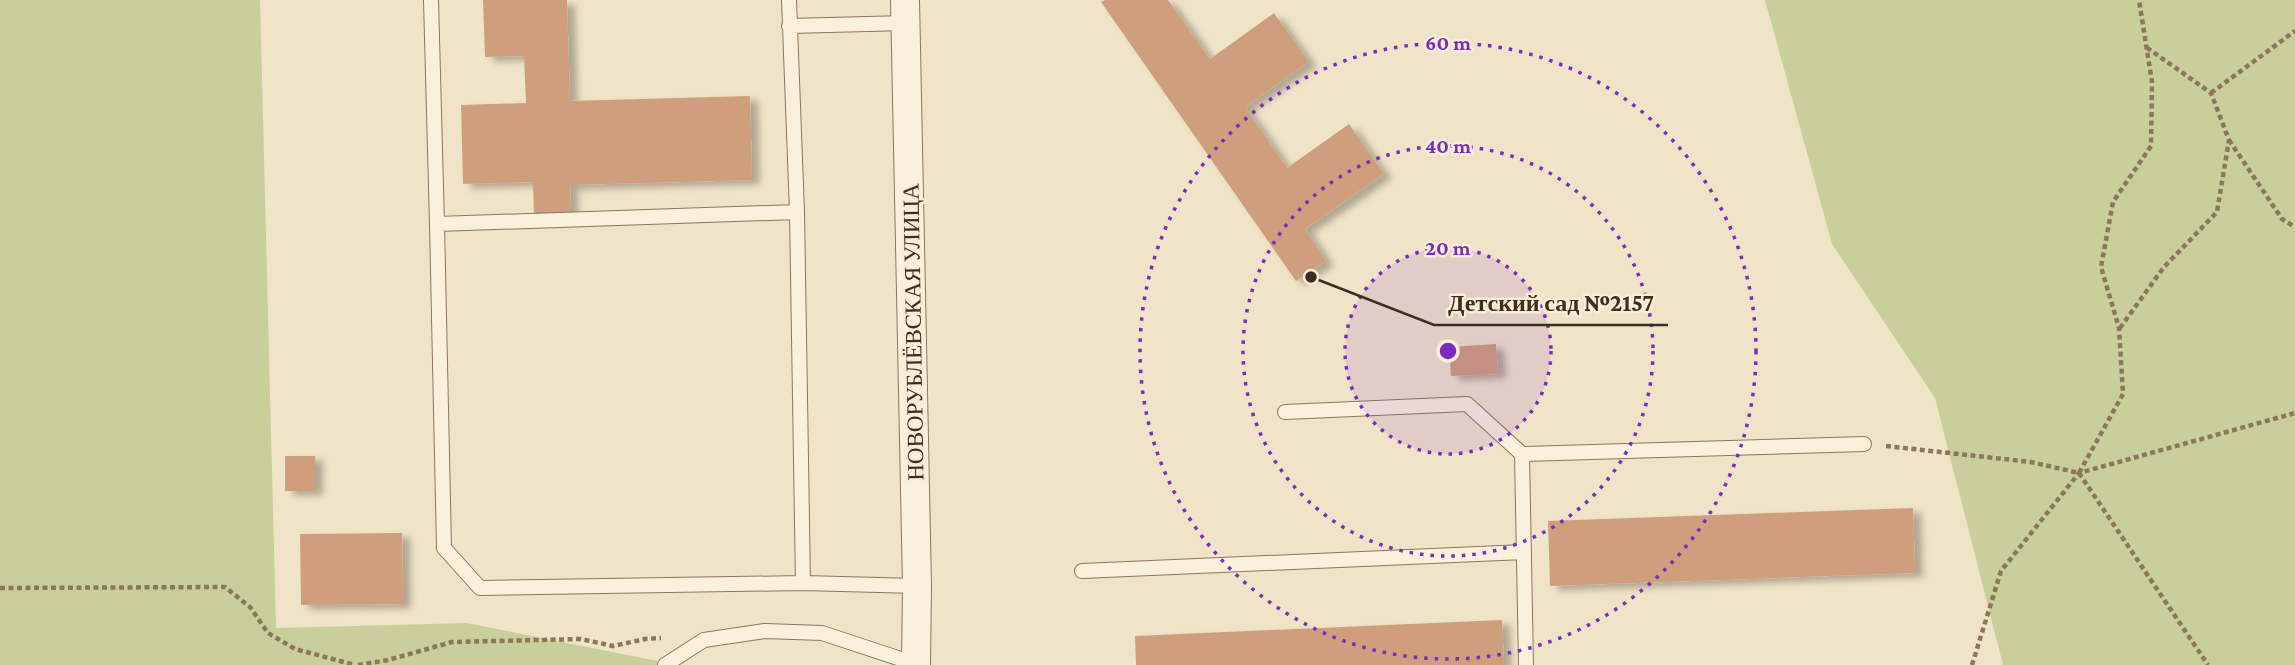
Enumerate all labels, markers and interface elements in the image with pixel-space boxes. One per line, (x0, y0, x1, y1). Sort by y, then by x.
text: 60 m (1425, 31, 1471, 55)
text: 40 m (1425, 134, 1471, 158)
street label: НОВОРУБЛЁВСКАЯ УЛИЦА (897, 183, 929, 481)
text: 20 m (1425, 236, 1471, 260)
callout: Детский сад №2157 (1434, 280, 1668, 325)
text: Детский сад №2157 (1448, 289, 1654, 316)
centre of rings (1436, 339, 1460, 363)

